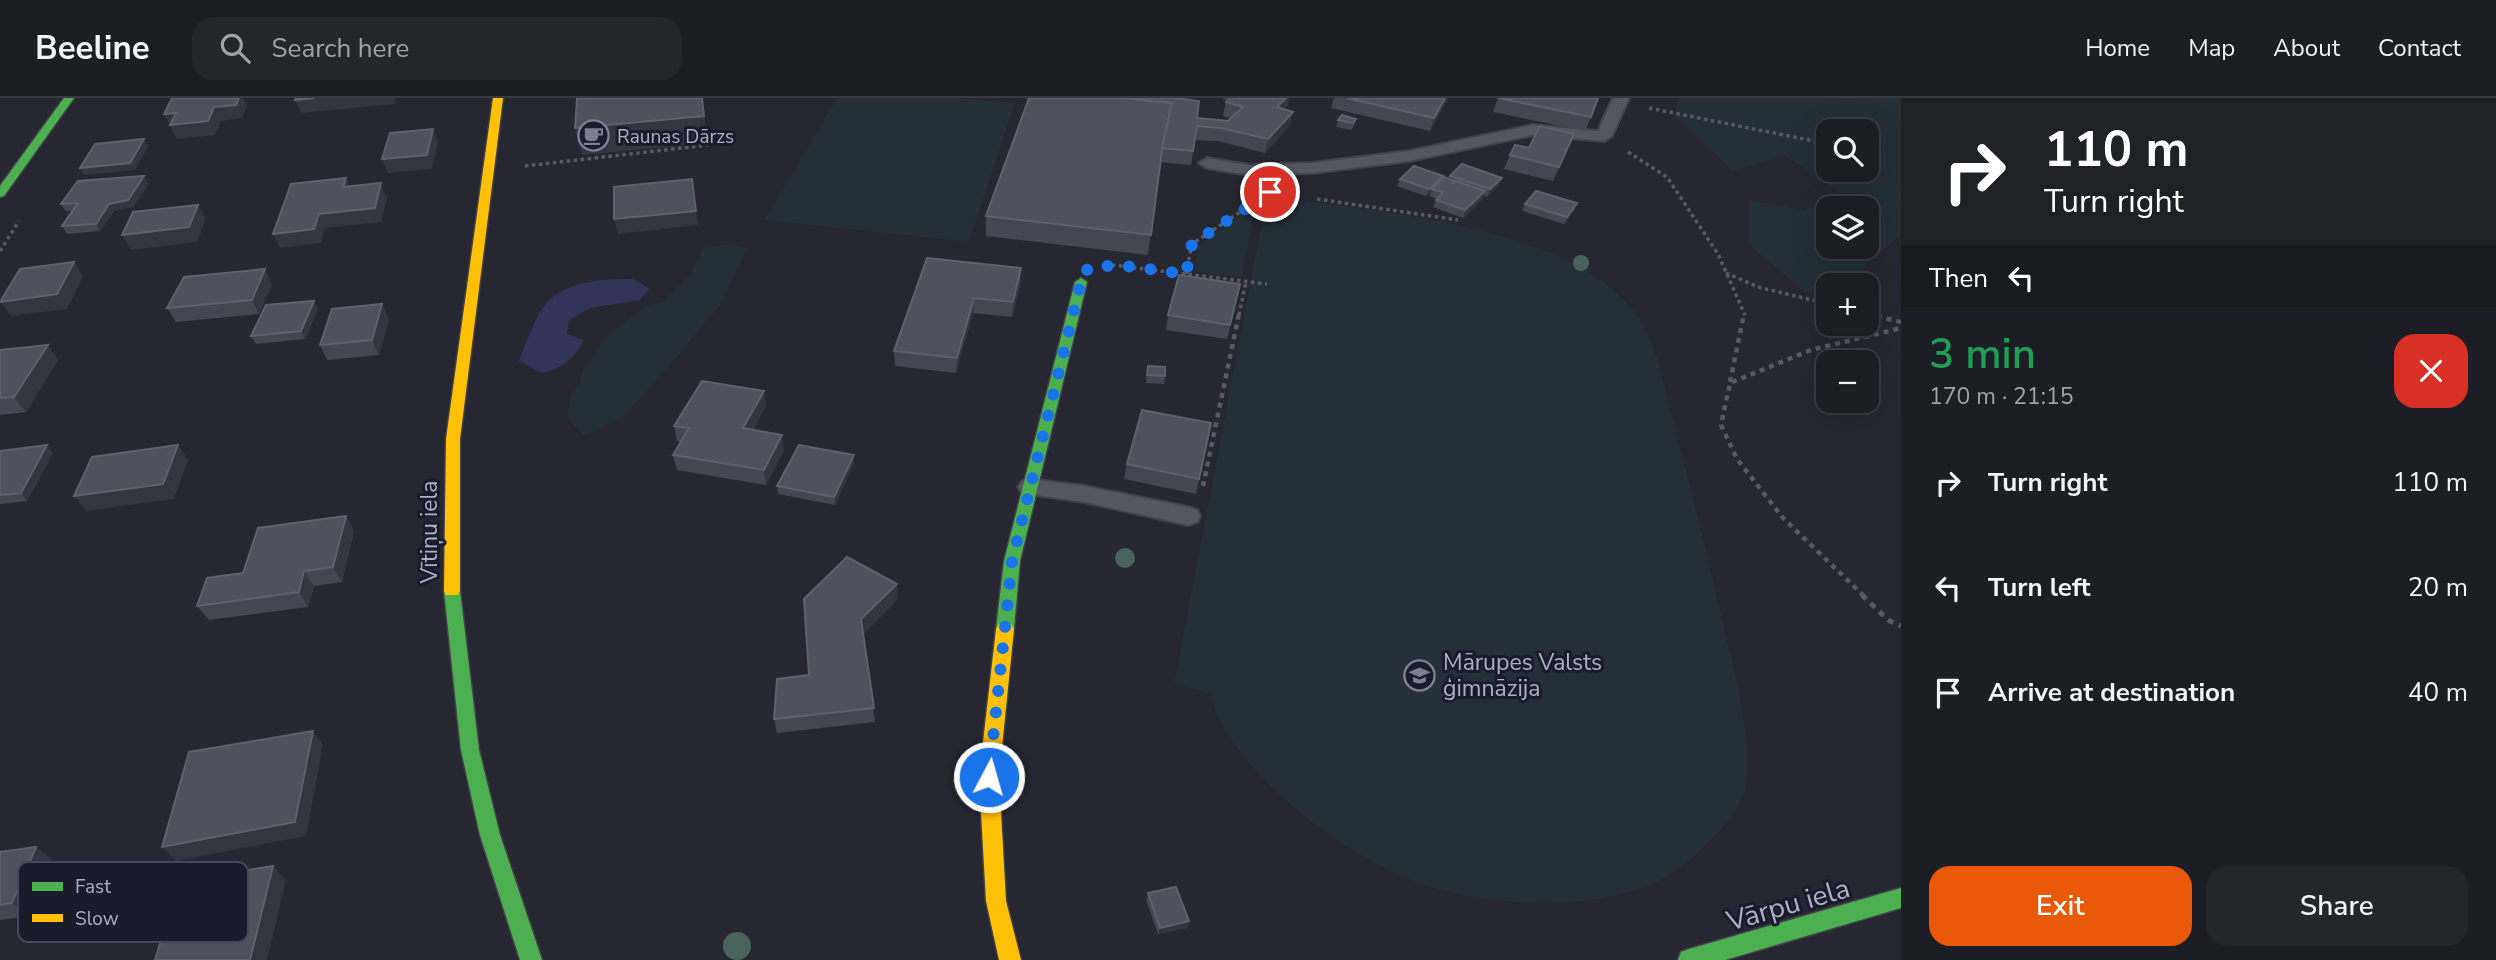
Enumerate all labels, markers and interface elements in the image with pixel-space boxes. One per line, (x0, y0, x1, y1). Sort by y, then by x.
search box (192, 17, 682, 80)
text: Beeline (35, 26, 150, 71)
icon: search (216, 29, 254, 67)
text: Search here (272, 31, 409, 66)
text: Home (2085, 32, 2150, 64)
text: Map (2188, 32, 2235, 64)
text: About (2273, 32, 2340, 64)
text: Contact (2378, 32, 2461, 64)
text: 110 m (2044, 116, 2188, 183)
cafe icon: Raunas Dārzs (577, 119, 611, 153)
map controls (1816, 119, 1879, 413)
button: search (1816, 119, 1879, 182)
place label: Raunas Dārzs (617, 124, 734, 150)
icon: right (1929, 126, 2020, 217)
pin (1240, 162, 1300, 222)
icon: arrive (1251, 173, 1289, 211)
text: Turn right (2044, 180, 2184, 223)
button: layers (1816, 196, 1879, 259)
icon: left (2002, 259, 2040, 297)
text: Then (1929, 261, 1988, 296)
button: + (1816, 273, 1879, 336)
text: 3 min (1929, 326, 2036, 383)
button: close (2394, 334, 2468, 408)
button: − (1816, 350, 1879, 413)
text: 170 m · 21:15 (1929, 381, 2074, 412)
icon: right (1929, 464, 1967, 502)
text: Turn right (1988, 465, 2107, 500)
text: 110 m (2392, 465, 2468, 500)
street label: Vītiņu iela (414, 480, 445, 585)
icon: left (1929, 569, 1967, 607)
text: Turn left (1988, 570, 2091, 605)
text: 20 m (2408, 570, 2468, 605)
place label: Mārupes Valsts ģimnāzija (1443, 647, 1602, 704)
school or university icon: Mārupes Valsts ģimnāzija (1403, 658, 1437, 692)
icon: arrive (1929, 674, 1967, 712)
text: Arrive at destination (1988, 675, 2235, 710)
text: 40 m (2408, 675, 2468, 710)
position arrow (952, 740, 1026, 814)
legend (18, 862, 248, 942)
button: Exit (1929, 866, 2192, 946)
button: Share (2206, 866, 2468, 946)
street label: Vārpu iela (1721, 869, 1854, 941)
text: Fast (75, 874, 111, 900)
text: Slow (75, 906, 119, 932)

